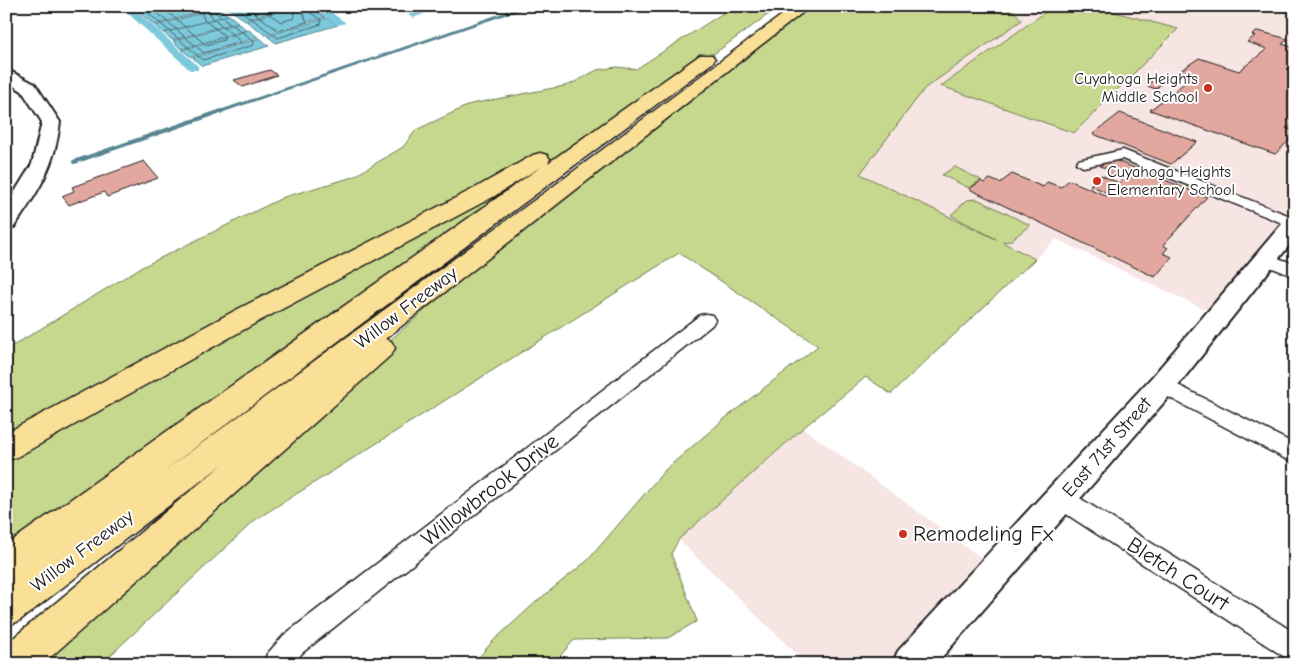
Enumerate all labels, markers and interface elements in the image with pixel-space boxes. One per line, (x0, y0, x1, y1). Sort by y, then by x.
place label: Cuyahoga Heights Middle School (1074, 70, 1198, 106)
marker: Cuyahoga Heights Middle School (1202, 82, 1214, 94)
place label: Cuyahoga Heights Elementary School (1107, 163, 1235, 199)
marker: Cuyahoga Heights Elementary School (1091, 175, 1103, 187)
street label: Willow Freeway (350, 262, 462, 354)
street label: East 71st Street (1058, 392, 1157, 501)
street label: Willowbrook Drive (416, 428, 564, 552)
street label: Willow Freeway (26, 505, 138, 597)
place label: Remodeling Fx (913, 521, 1054, 547)
marker: Remodeling Fx (897, 528, 909, 540)
street label: Bletch Court (1122, 531, 1234, 617)

